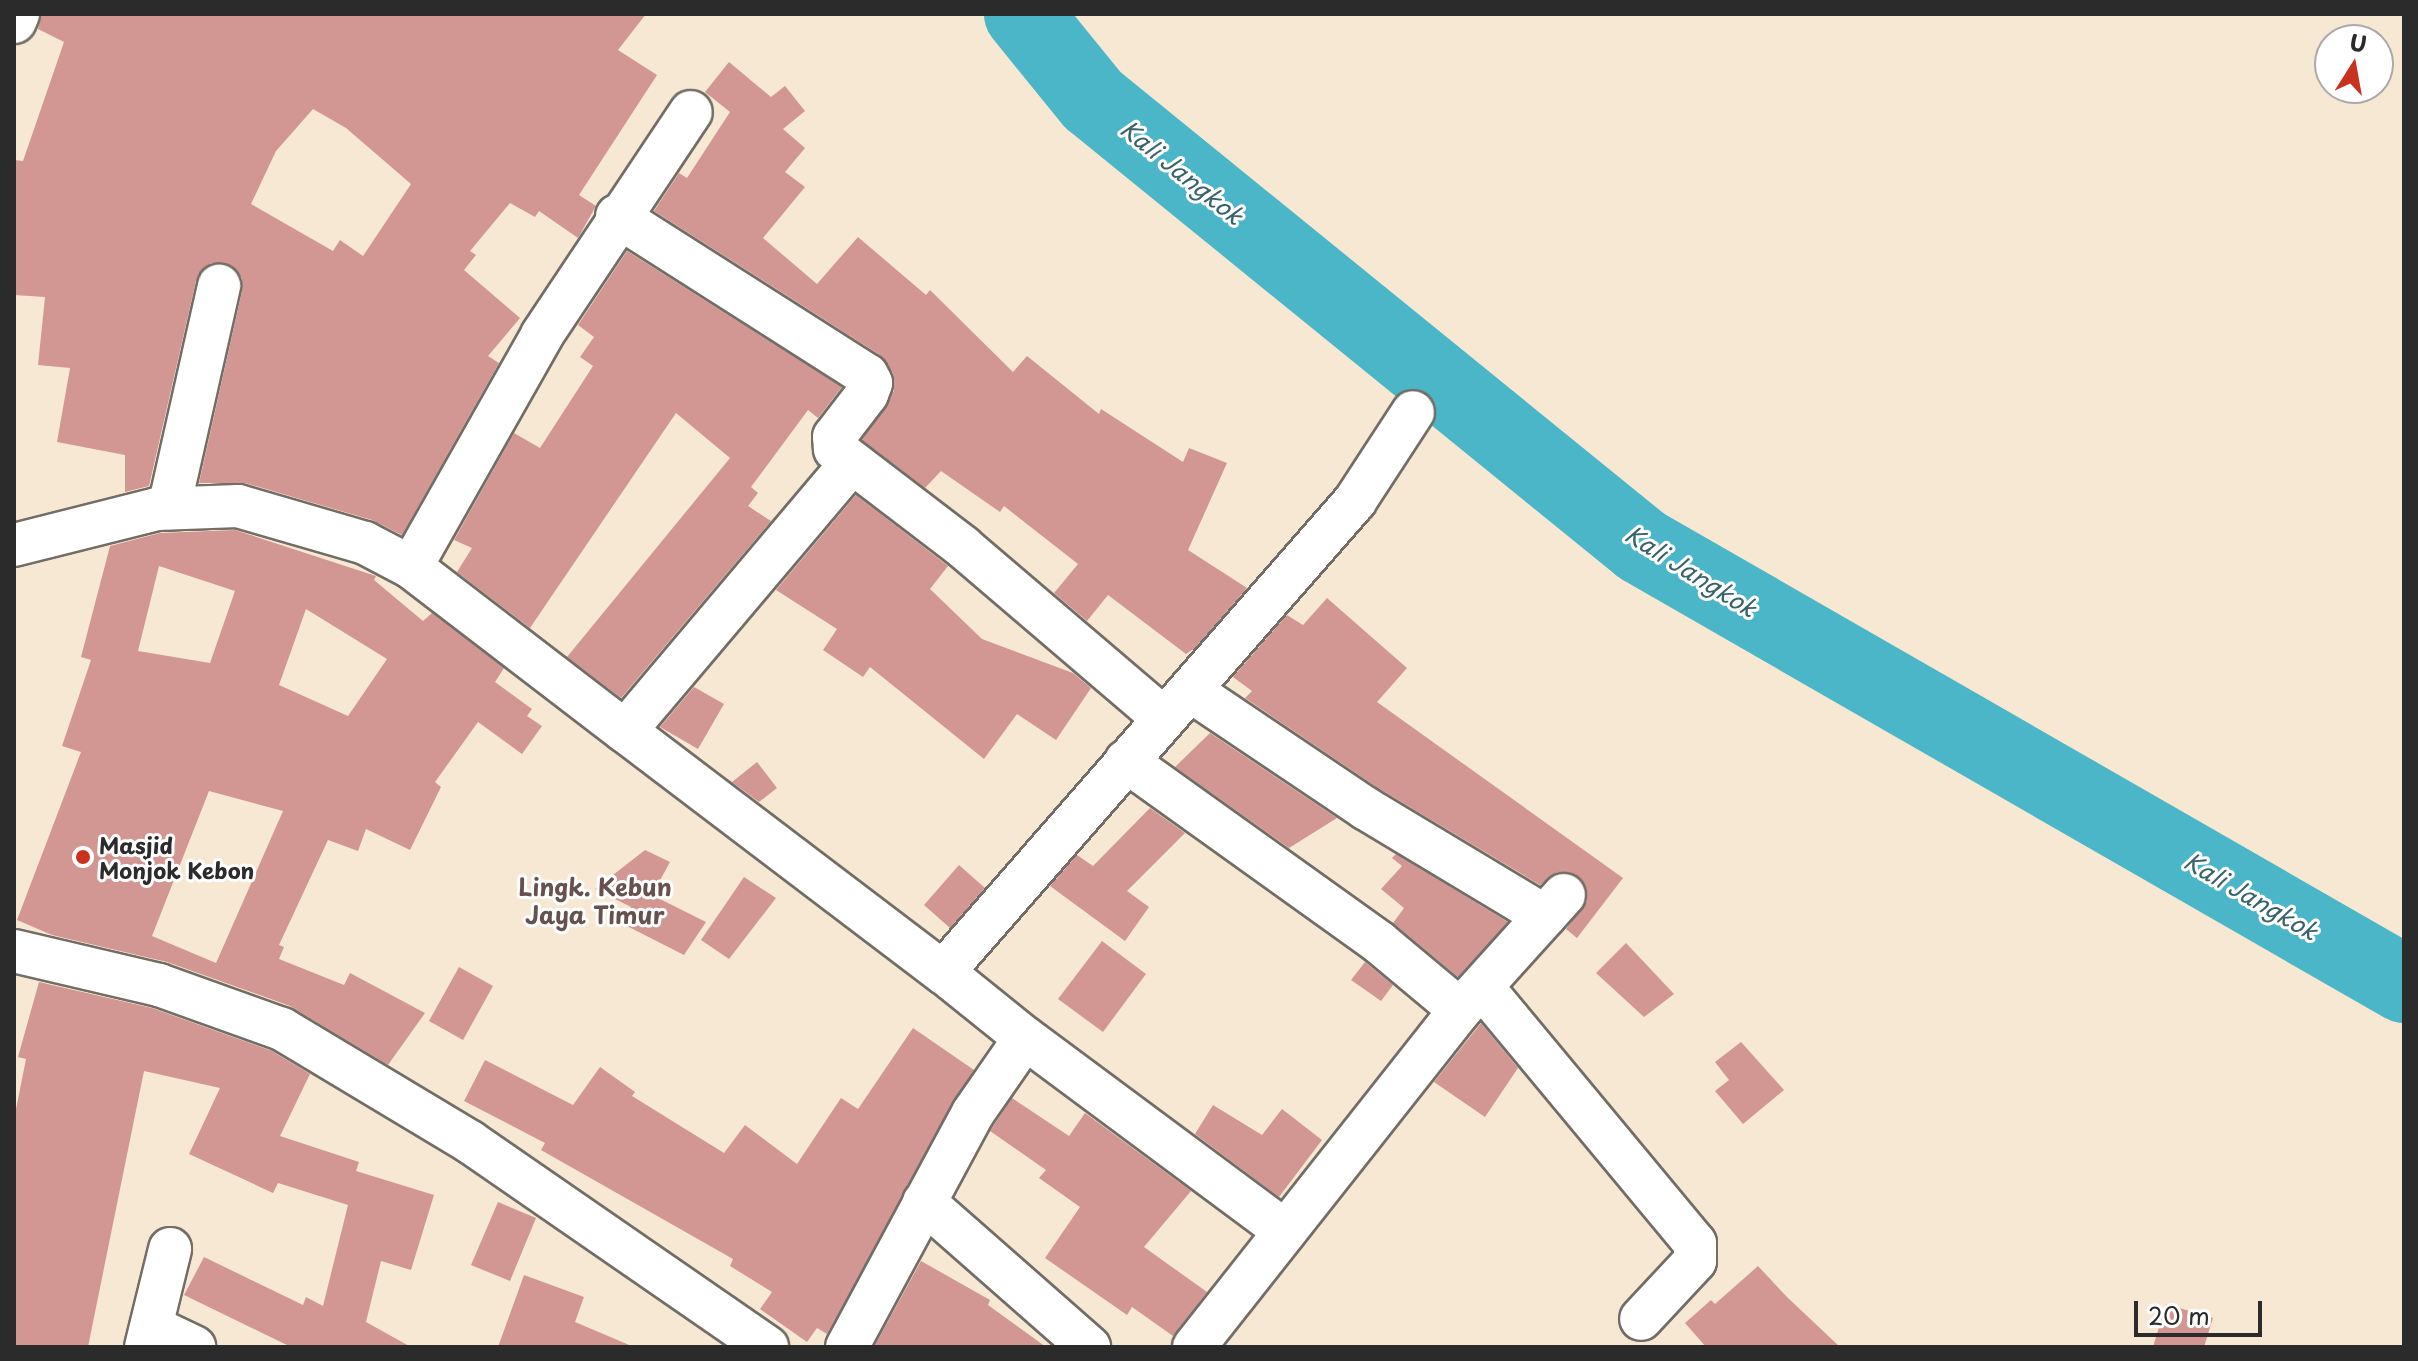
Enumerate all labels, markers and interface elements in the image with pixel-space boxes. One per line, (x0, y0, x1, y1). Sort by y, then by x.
north arrow (2314, 24, 2394, 104)
text: U (2347, 24, 2370, 60)
water label: Kali Jangkok (1114, 113, 1250, 231)
water label: Kali Jangkok (1619, 518, 1763, 624)
place label: Masjid Monjok Kebon (99, 831, 257, 882)
water label: Kali Jangkok (2178, 845, 2324, 947)
marker: Masjid Monjok Kebon (74, 848, 92, 866)
district label: Lingk. Kebun Jaya Timur (517, 873, 673, 929)
scale bar (2138, 1285, 2266, 1335)
text: 20 m (2148, 1297, 2210, 1333)

